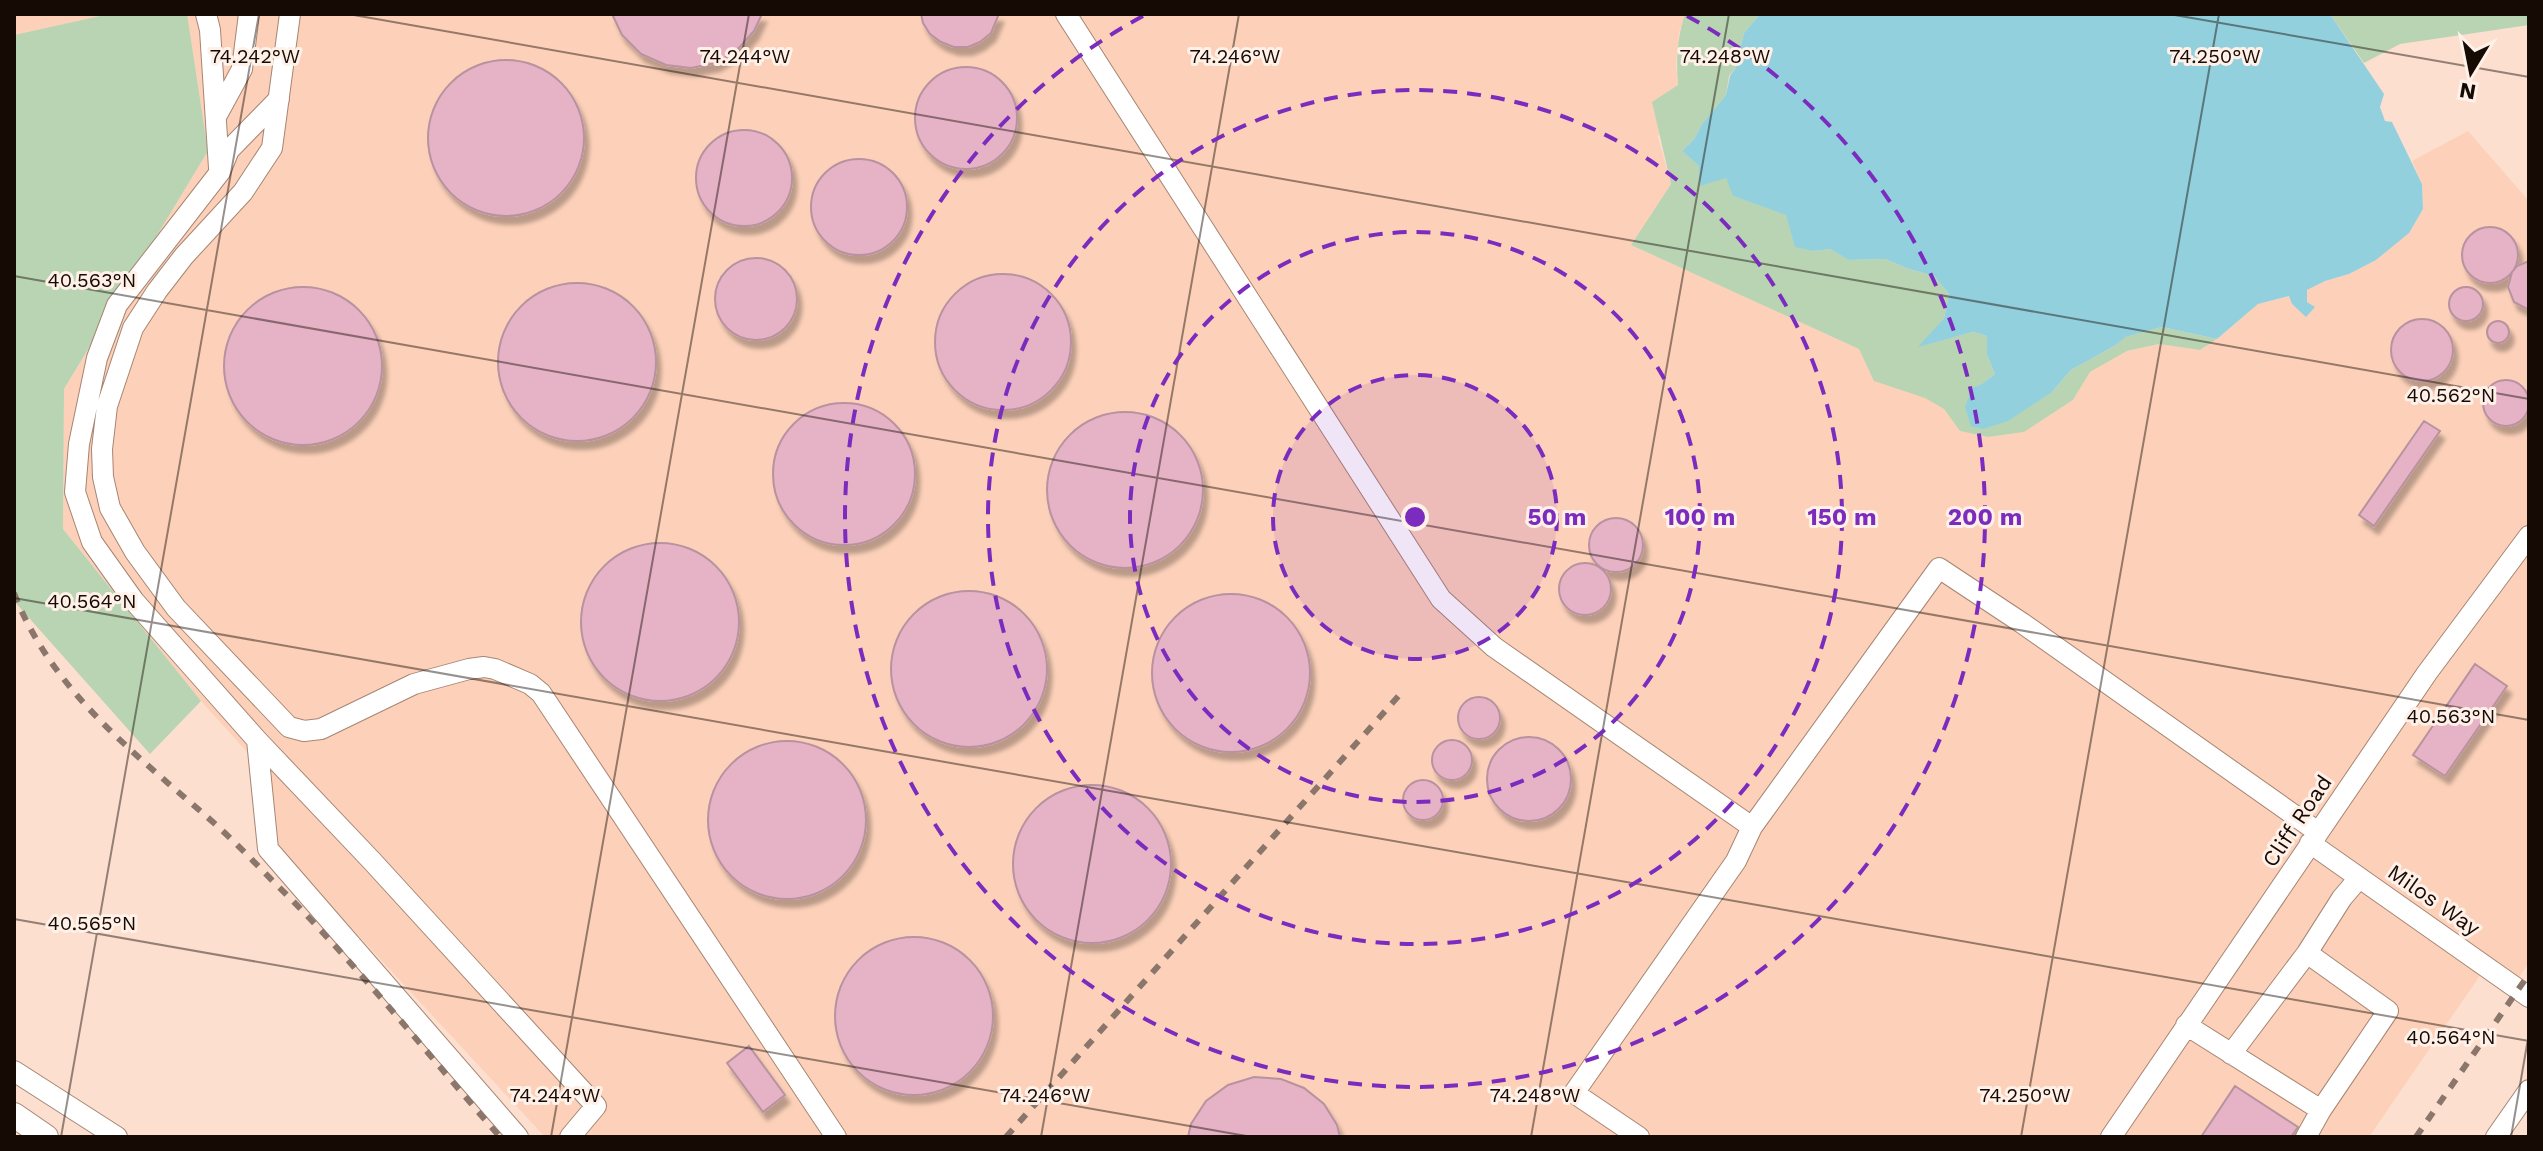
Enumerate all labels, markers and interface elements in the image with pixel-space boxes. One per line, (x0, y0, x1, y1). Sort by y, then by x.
north arrow (2431, 32, 2511, 112)
text: 74.242°W (210, 44, 300, 68)
text: 74.244°W (699, 44, 791, 68)
text: 74.246°W (1189, 44, 1281, 68)
text: 74.248°W (1679, 44, 1771, 68)
text: 74.250°W (2169, 44, 2261, 68)
text: N (2457, 77, 2478, 105)
text: 40.563°N (48, 268, 136, 292)
text: 40.562°N (2407, 383, 2495, 407)
centre of rings (1401, 503, 1429, 531)
text: 50 m (1528, 503, 1586, 531)
text: 100 m (1665, 503, 1735, 531)
text: 150 m (1807, 503, 1877, 531)
text: 200 m (1948, 503, 2022, 531)
text: 40.564°N (47, 589, 137, 613)
text: 40.563°N (2407, 704, 2495, 728)
street label: Cliff Road (2257, 770, 2337, 872)
street label: Milos Way (2383, 859, 2485, 941)
text: 40.565°N (48, 911, 136, 935)
text: 40.564°N (2406, 1025, 2496, 1049)
text: 74.244°W (509, 1083, 601, 1107)
text: 74.246°W (999, 1083, 1091, 1107)
text: 74.248°W (1489, 1083, 1581, 1107)
text: 74.250°W (1979, 1083, 2071, 1107)

